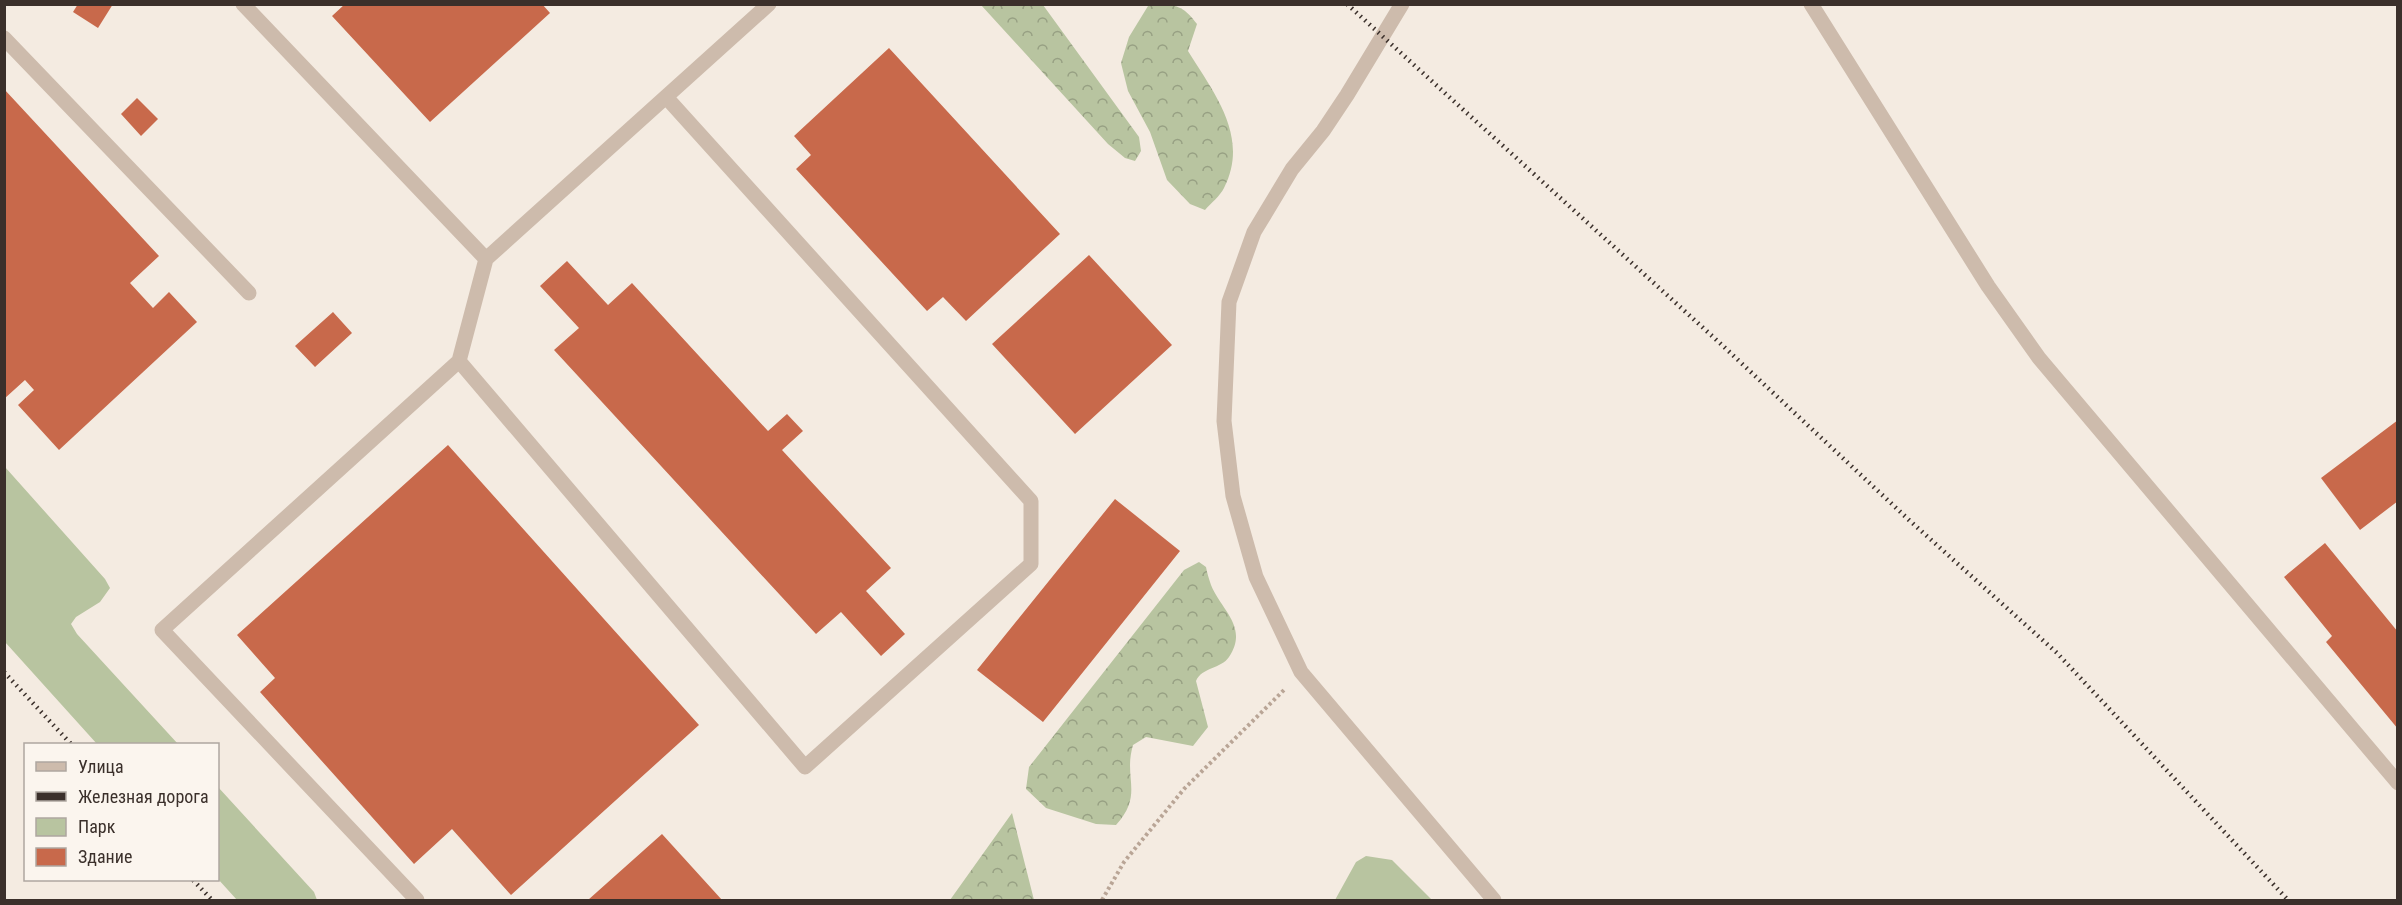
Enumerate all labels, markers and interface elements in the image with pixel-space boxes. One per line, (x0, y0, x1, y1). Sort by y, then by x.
legend (24, 743, 219, 881)
text: Улица (78, 756, 124, 777)
text: Железная дорога (78, 786, 209, 807)
text: Парк (78, 816, 116, 837)
text: Здание (78, 846, 132, 867)

